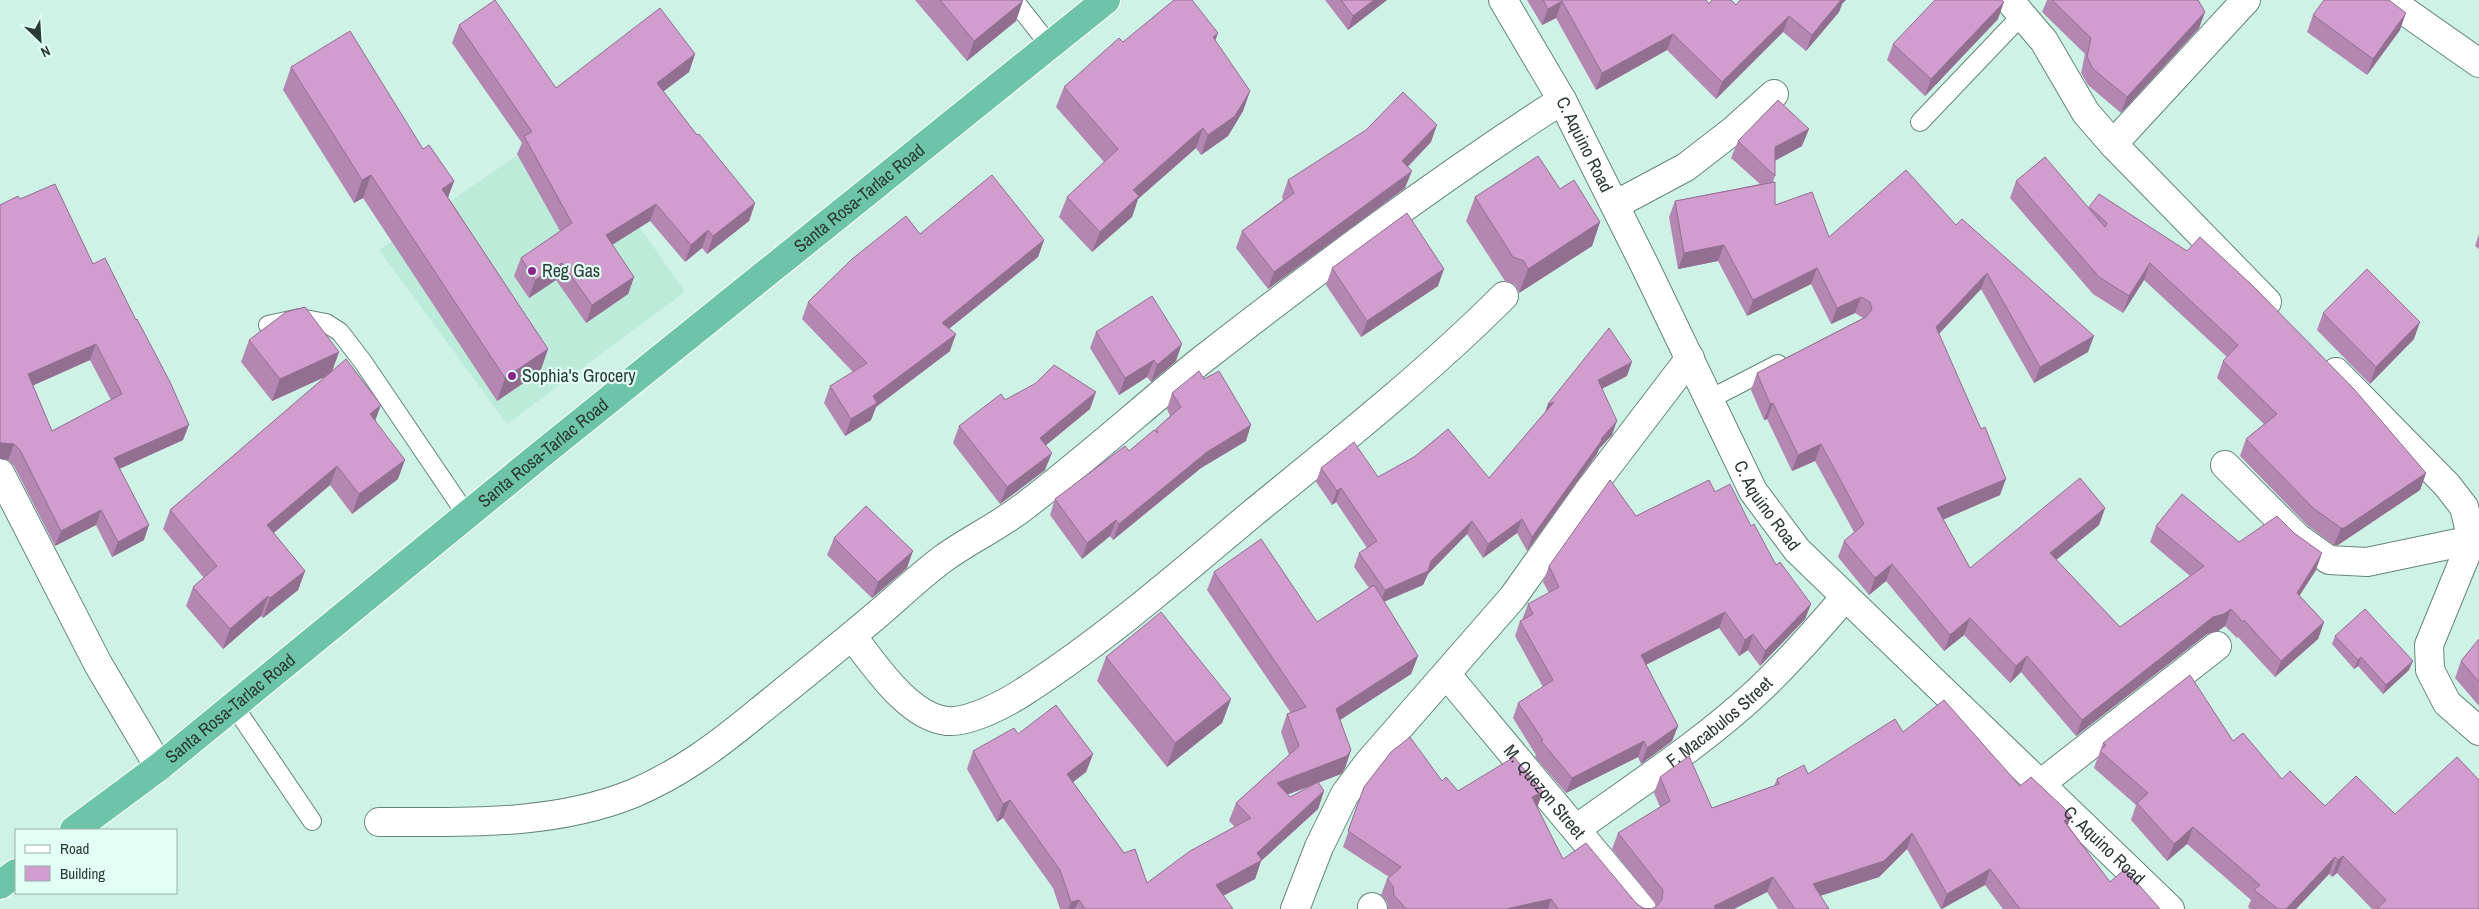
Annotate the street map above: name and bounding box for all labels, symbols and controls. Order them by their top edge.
north arrow [15,15,65,65]
text: N [38,42,53,62]
street label: C. Aquino Road [1550,92,1619,197]
street label: Santa Rosa-Tarlac Road [788,138,930,258]
place label: Reg Gas [542,258,600,283]
marker: Reg Gas [526,265,538,277]
place label: Sophia's Grocery [522,363,636,388]
marker: Sophia's Grocery [506,370,518,382]
street label: Santa Rosa-Tarlac Road [472,392,613,513]
street label: C. Aquino Road [1728,456,1806,556]
street label: Santa Rosa-Tarlac Road [160,647,300,769]
street label: F. Macabulos Street [1661,671,1778,773]
street label: M. Quezon Street [1498,739,1591,844]
street label: C. Aquino Road [2058,800,2151,890]
legend [15,829,178,894]
text: Road [60,838,89,859]
text: Building [60,863,105,884]

